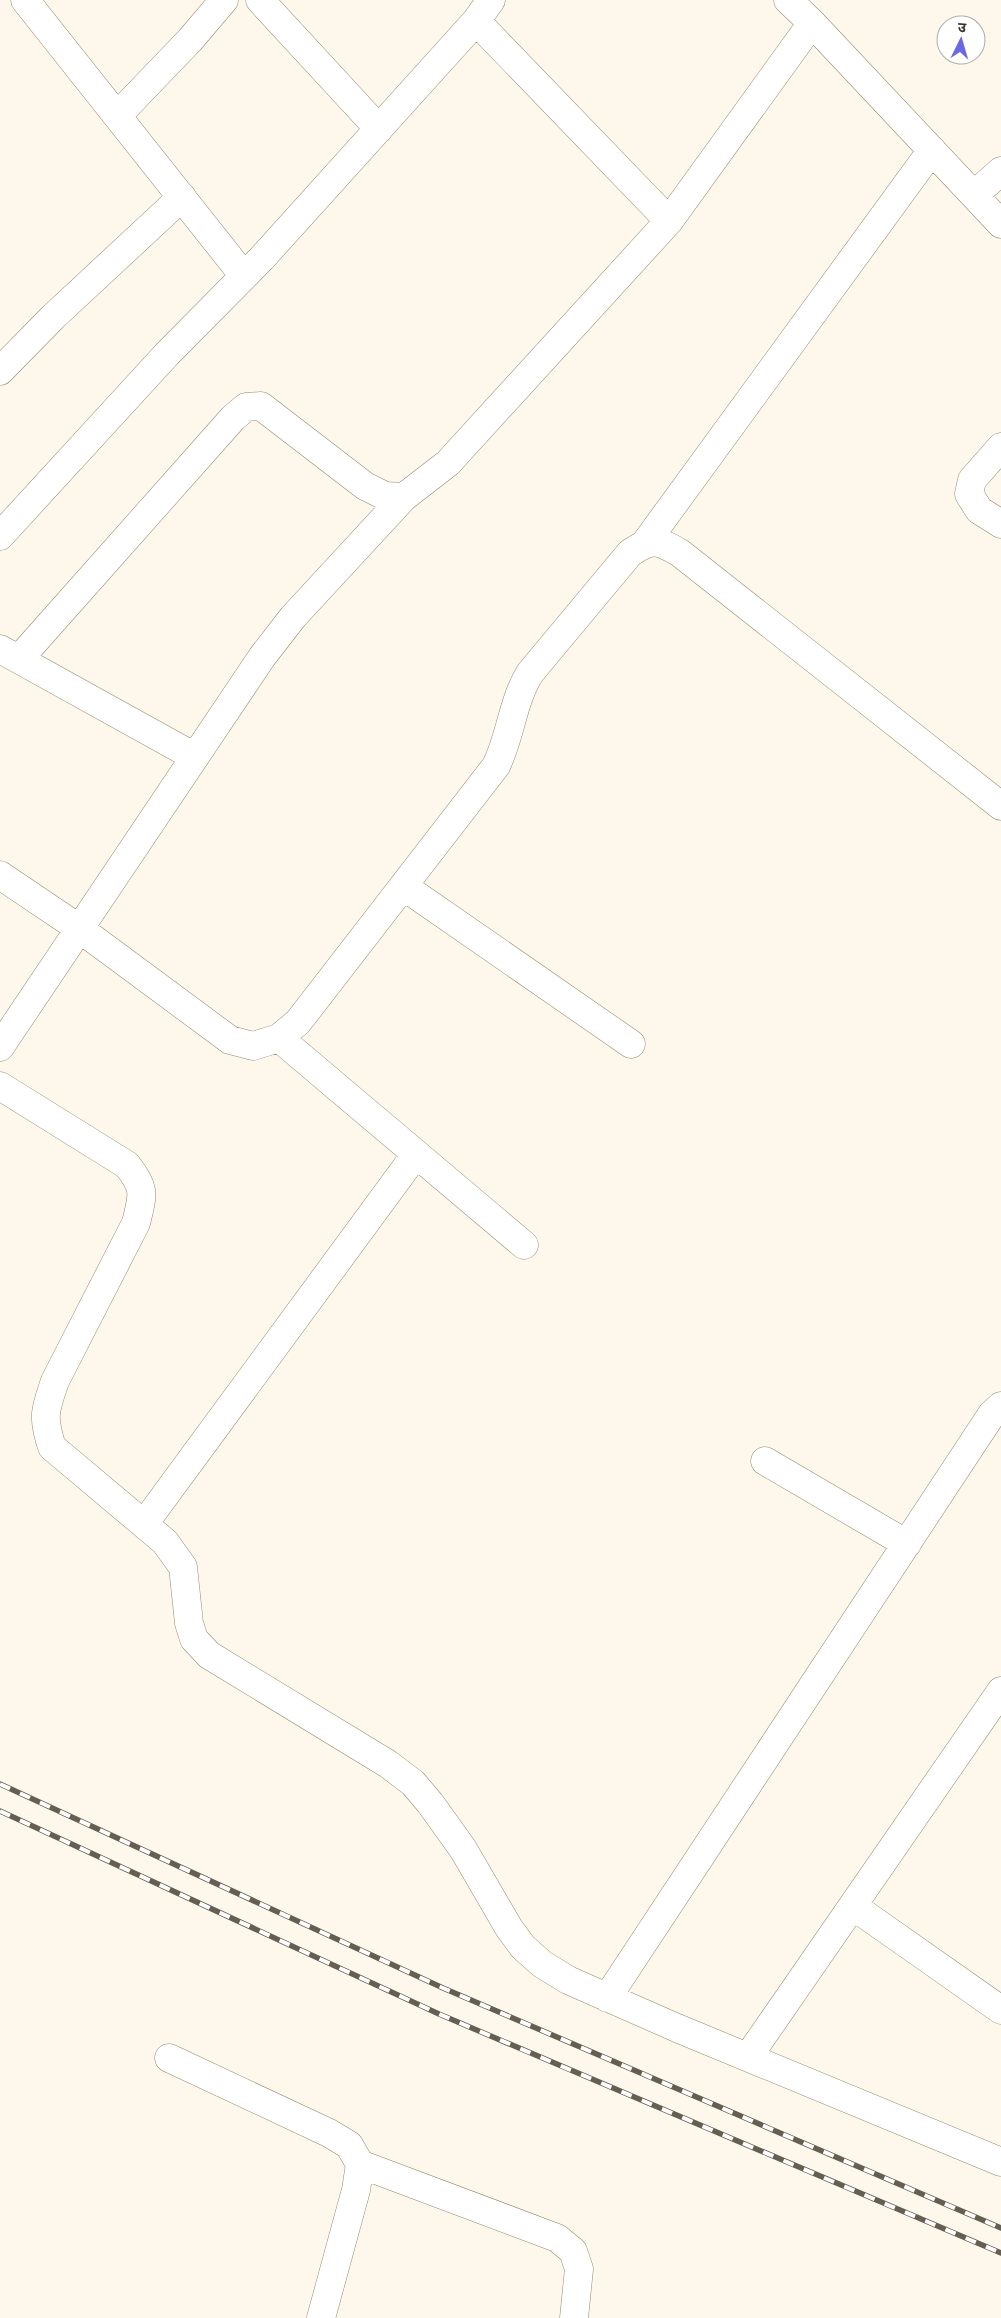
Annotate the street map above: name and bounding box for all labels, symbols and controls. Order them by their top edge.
north arrow [936,15,986,65]
text: उ [957,18,968,38]

